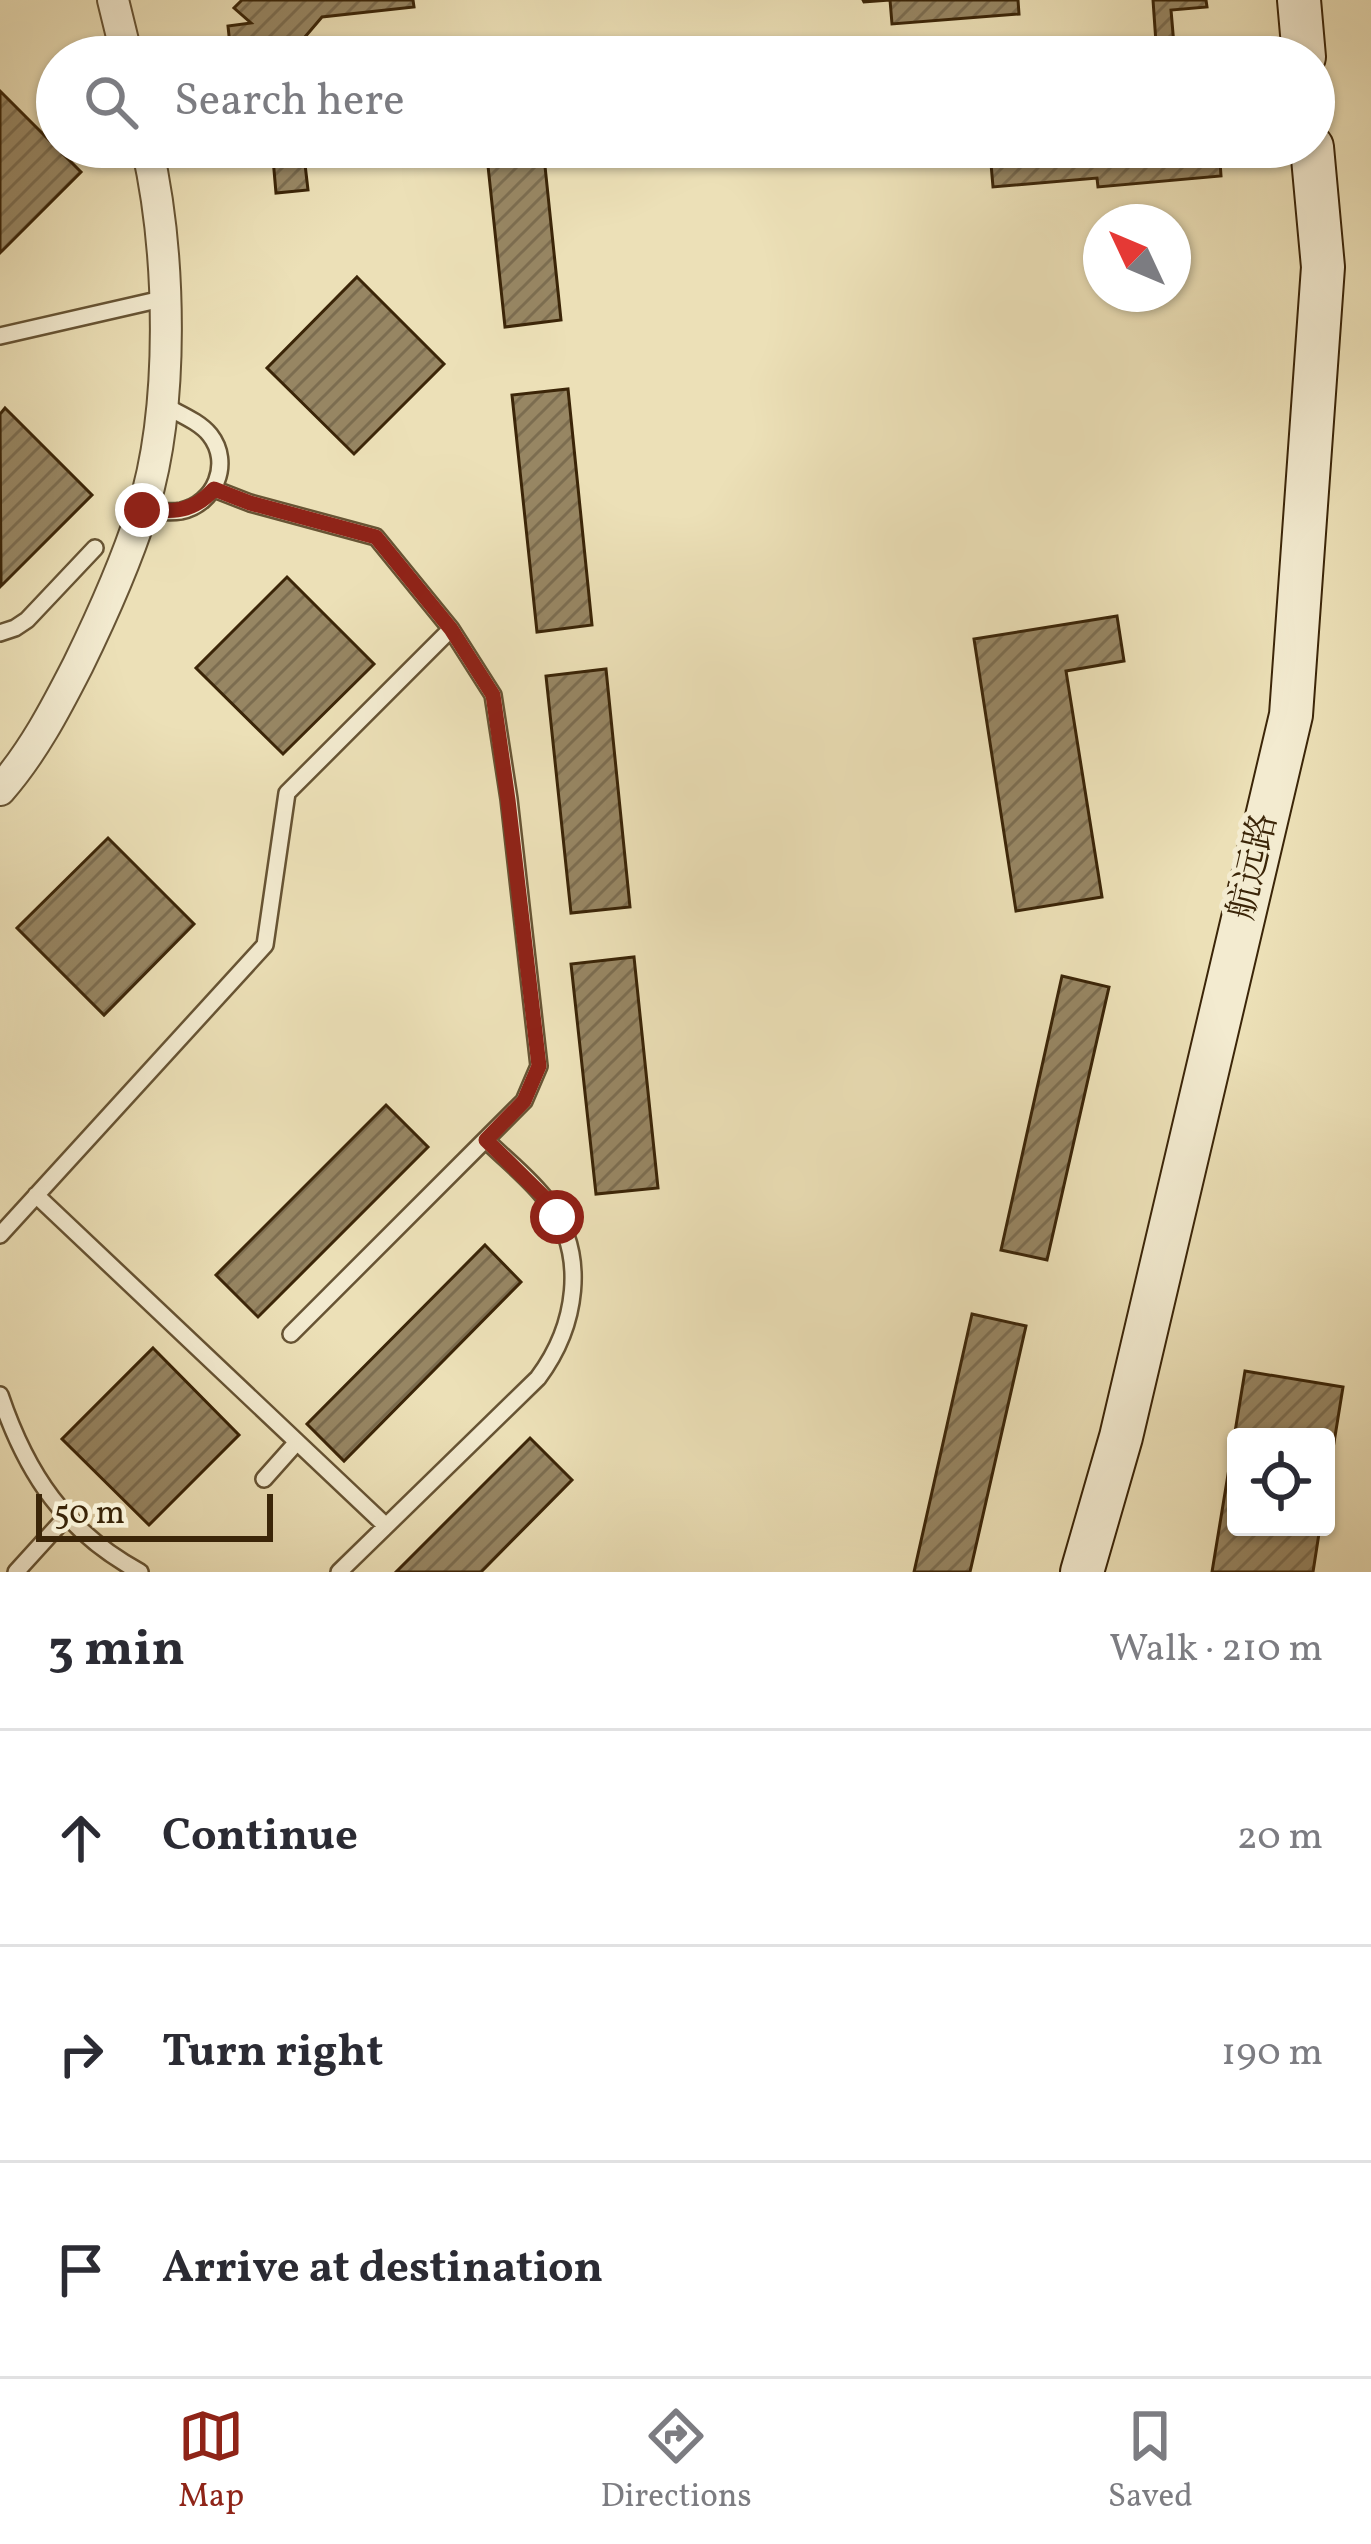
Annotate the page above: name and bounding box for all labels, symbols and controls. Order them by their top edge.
search box [36,36,1335,168]
icon: search [78,69,144,135]
text: Search here [174,71,405,134]
north arrow [1083,204,1191,312]
route end [115,483,169,537]
street label: 航远路 [1218,809,1292,925]
route start [530,1190,584,1244]
map controls [1227,1428,1335,1536]
button: locate [1227,1428,1335,1536]
scale bar [36,1488,273,1541]
text: 50 m [54,1492,125,1538]
text: 3 min [48,1615,185,1686]
text: Walk · 210 m [1109,1623,1323,1677]
icon: ahead [48,1805,114,1871]
text: Continue [162,1806,358,1869]
text: 20 m [1237,1811,1323,1865]
icon: right [48,2021,114,2087]
text: Turn right [162,2022,383,2085]
text: 190 m [1221,2027,1323,2081]
icon: arrive [48,2237,114,2303]
text: Arrive at destination [162,2238,603,2301]
tab: Map [178,2403,244,2521]
tab: Directions [600,2403,752,2521]
tab: Saved [1108,2403,1193,2521]

